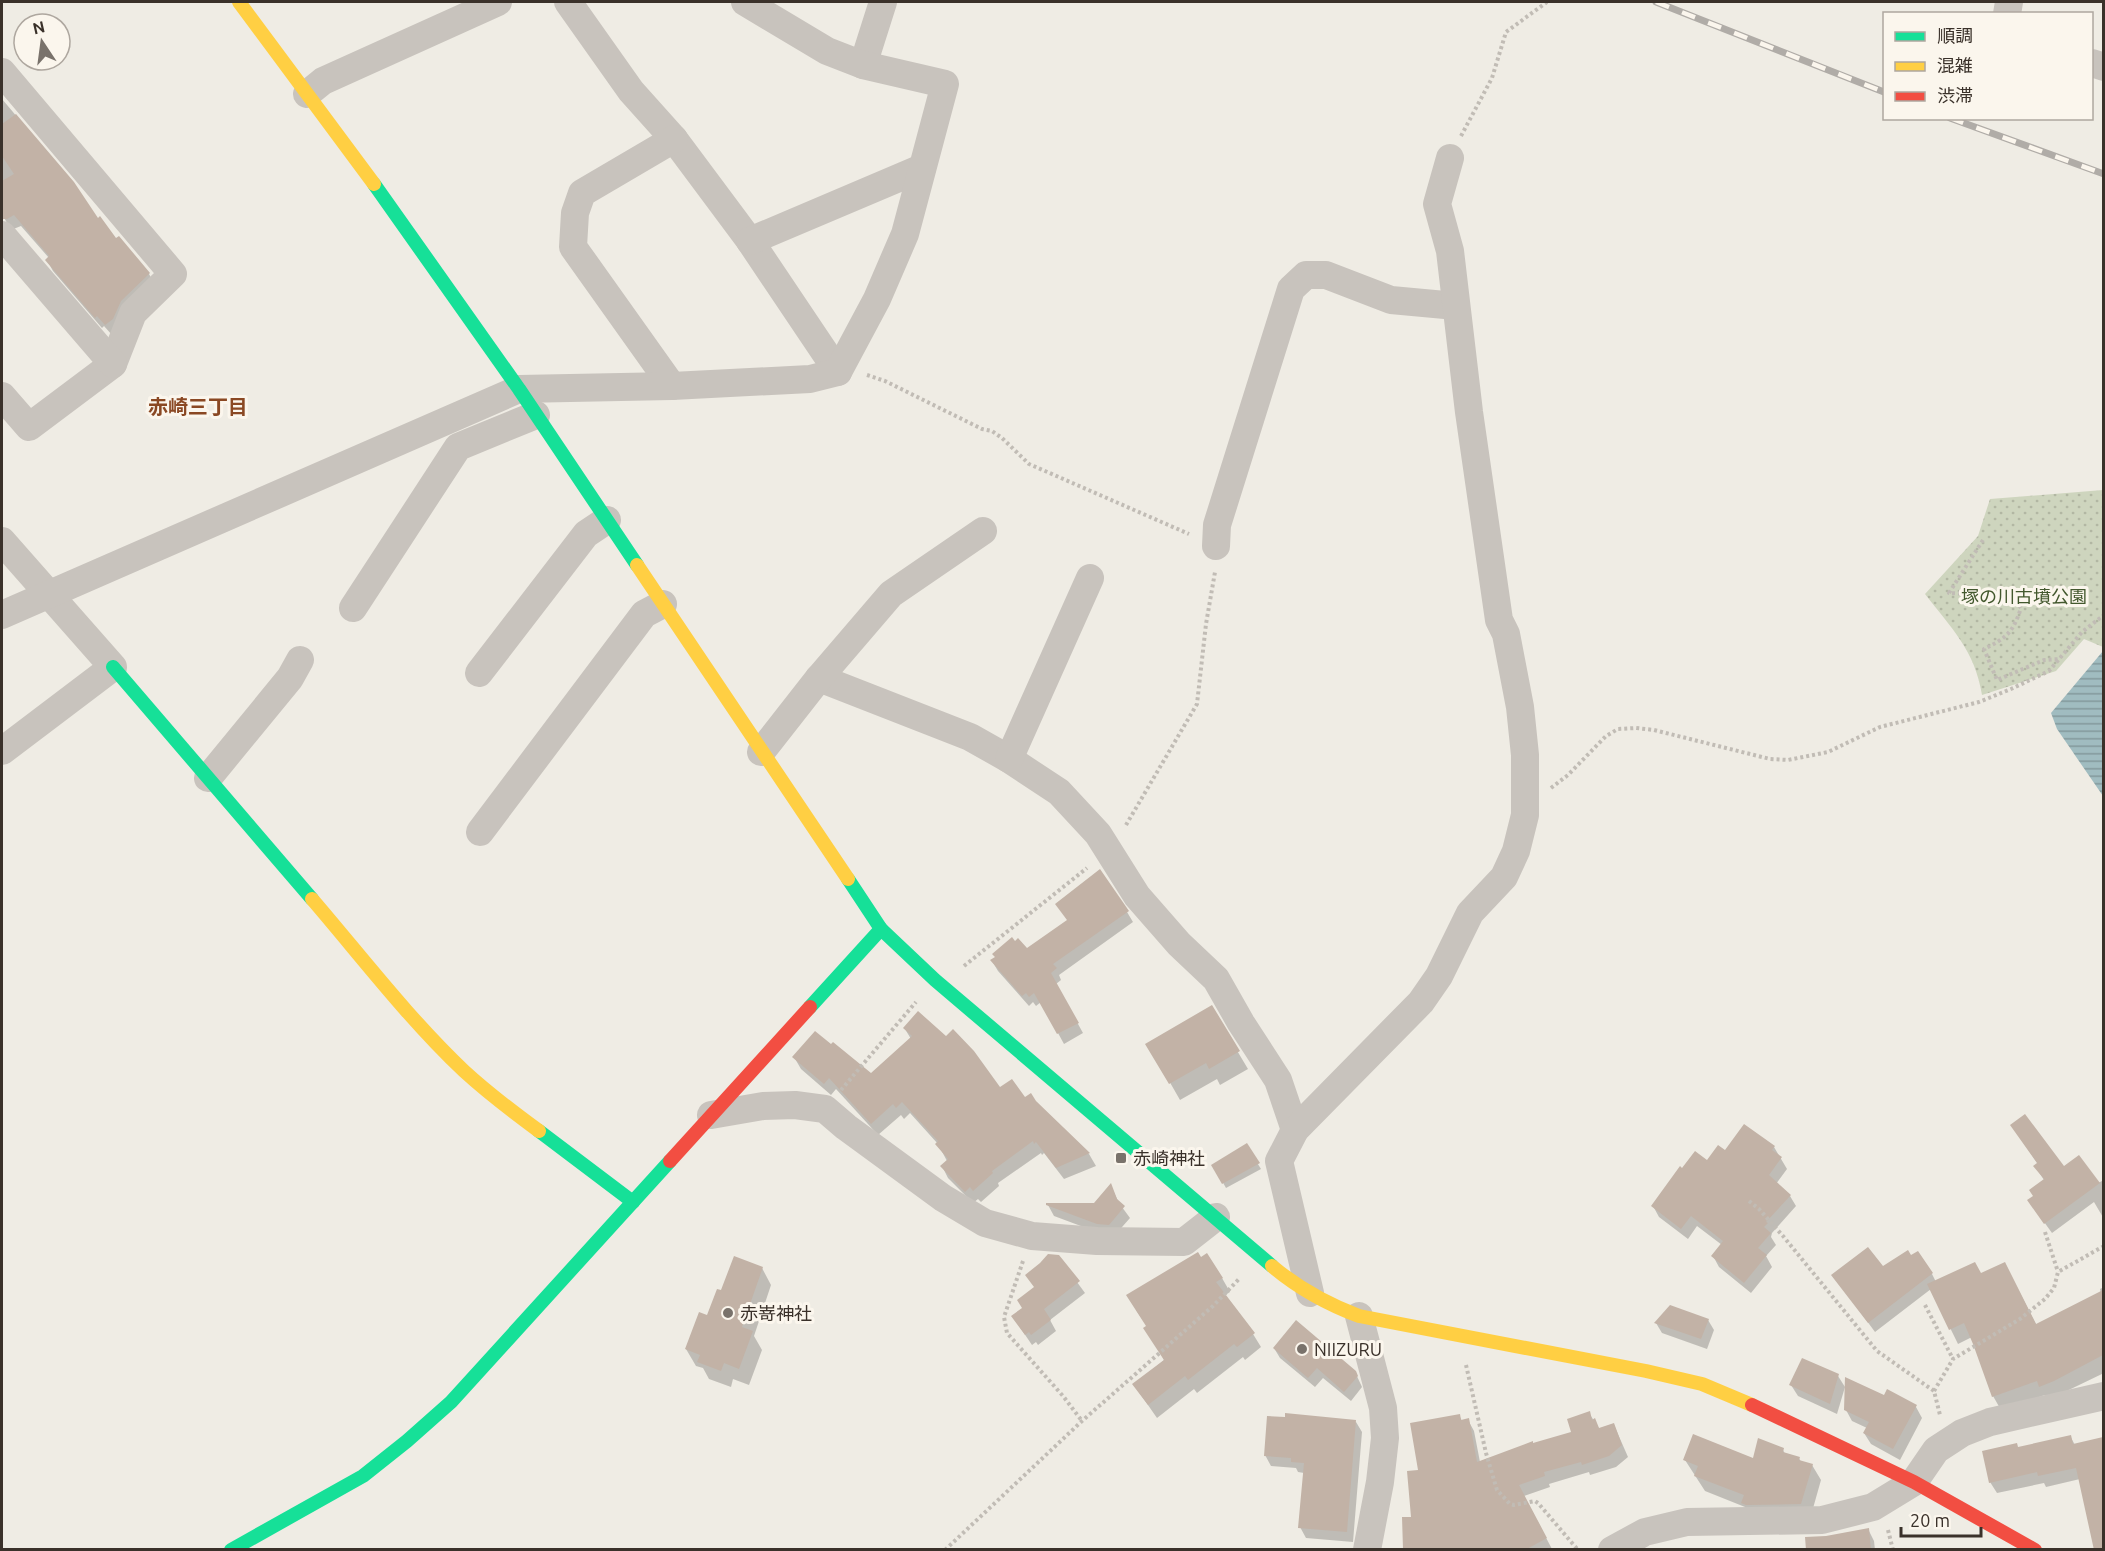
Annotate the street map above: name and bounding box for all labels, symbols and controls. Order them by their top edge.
north arrow [12,12,72,72]
legend [1883,12,2093,120]
text: N [31,17,46,37]
text: 順調 [1937,25,1973,45]
text: 混雑 [1937,55,1973,75]
text: 渋滞 [1937,85,1973,105]
district label: 赤崎三丁目 [148,395,248,418]
park label: 塚の川古墳公園 [1961,586,2087,606]
place label: 赤崎神社 [1133,1148,1205,1168]
marker: 赤崎神社 [1114,1151,1128,1165]
place label: 赤嵜神社 [740,1303,812,1323]
marker: 赤嵜神社 [721,1306,735,1320]
place label: NIIZURU [1314,1339,1382,1359]
marker: NIIZURU [1295,1342,1309,1356]
scale bar [1901,1500,1980,1538]
text: 20 m [1910,1510,1950,1530]

